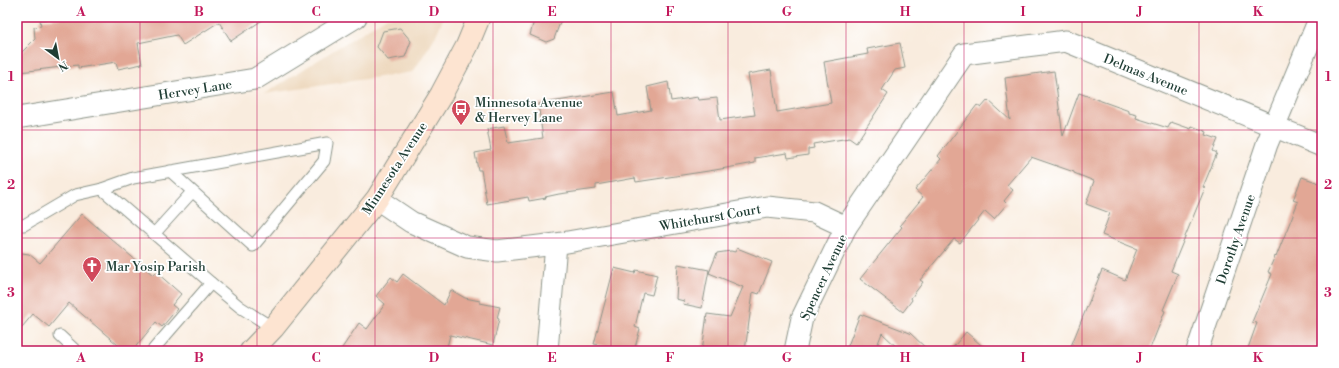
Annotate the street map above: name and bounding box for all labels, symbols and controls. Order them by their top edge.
text: A [75,4,86,20]
text: B [194,4,204,20]
text: C [311,4,321,20]
text: D [429,4,439,20]
text: E [547,4,557,20]
text: F [665,4,675,20]
text: G [782,4,793,20]
text: H [900,4,911,20]
text: I [1020,4,1026,20]
text: J [1135,4,1143,20]
text: K [1253,4,1264,20]
north arrow [38,38,78,78]
street label: Delmas Avenue [1101,51,1191,99]
text: N [55,57,70,74]
text: 1 [8,69,15,85]
text: 1 [1325,69,1332,85]
street label: Hervey Lane [157,76,234,104]
place label: Minnesota Avenue & Hervey Lane [475,95,583,126]
bus stop icon: Minnesota Avenue & Hervey Lane [450,98,472,126]
street label: Minnesota Avenue [359,119,431,218]
text: 2 [7,177,15,193]
text: 2 [1324,177,1332,193]
street label: Dorothy Avenue [1213,192,1259,287]
street label: Whitehurst Court [657,201,763,235]
street label: Spencer Avenue [797,231,851,323]
church icon: Mar Yosip Parish [81,255,103,283]
place label: Mar Yosip Parish [106,259,206,275]
text: 3 [7,285,15,301]
text: 3 [1324,285,1332,301]
text: A [75,350,86,366]
text: B [194,350,204,366]
text: C [311,350,321,366]
text: D [429,350,439,366]
text: E [547,350,557,366]
text: F [665,350,675,366]
text: G [782,350,793,366]
text: H [900,350,911,366]
text: I [1020,350,1026,366]
text: J [1135,350,1143,366]
text: K [1253,350,1264,366]

